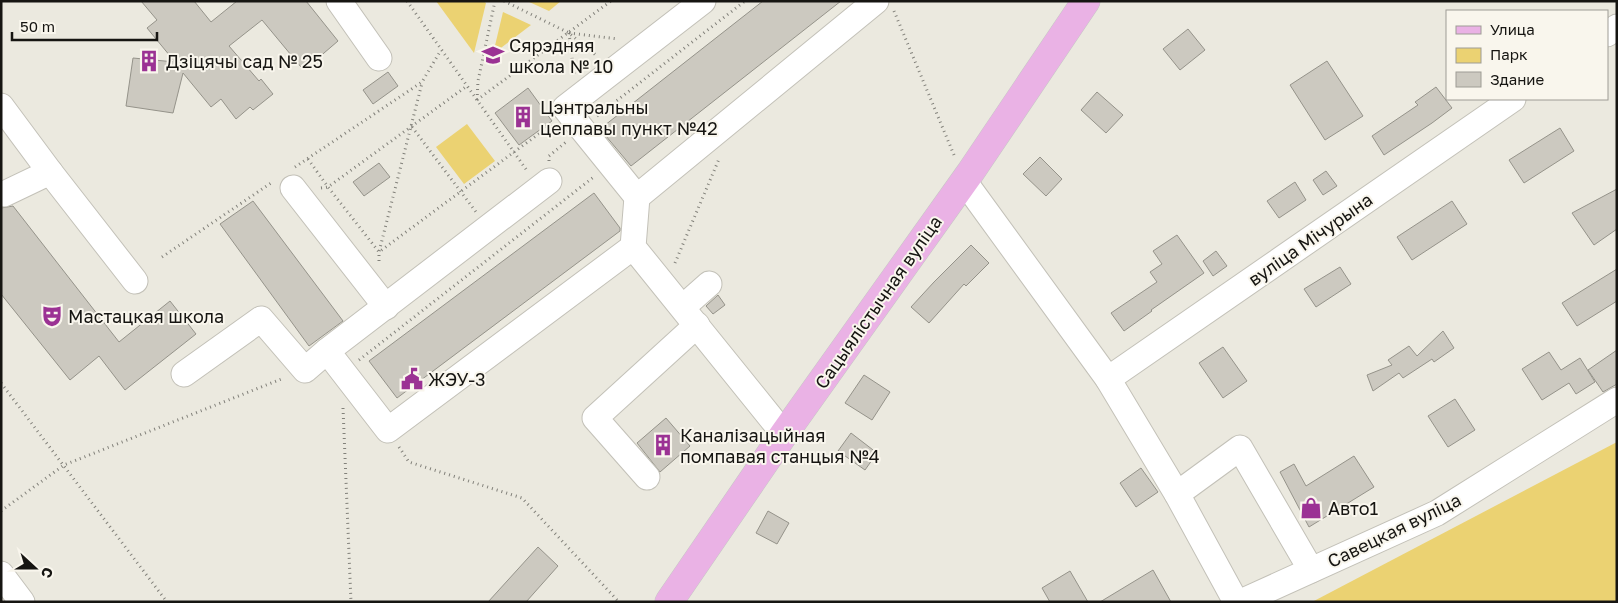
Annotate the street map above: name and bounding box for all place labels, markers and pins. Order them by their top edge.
place label: Сярэдняя школа № 10 [509,34,614,77]
school or university icon: Сярэдняя школа № 10 [480,42,506,68]
building icon: Дзіцячы сад № 25 [136,48,162,74]
place label: Дзіцячы сад № 25 [166,50,323,72]
place label: Цэнтральны цеплавы пункт №42 [540,96,718,139]
building icon: Цэнтральны цеплавы пункт №42 [510,104,536,130]
theatre icon: Мастацкая школа [39,303,65,329]
place label: Мастацкая школа [68,305,224,327]
public building icon: ЖЭУ-3 [399,366,425,392]
place label: ЖЭУ-3 [428,368,486,390]
place label: Каналізацыйная помпавая станцыя №4 [680,424,880,467]
building icon: Каналізацыйная помпавая станцыя №4 [650,432,676,458]
shop icon: Авто1 [1298,495,1324,521]
place label: Авто1 [1328,497,1378,519]

